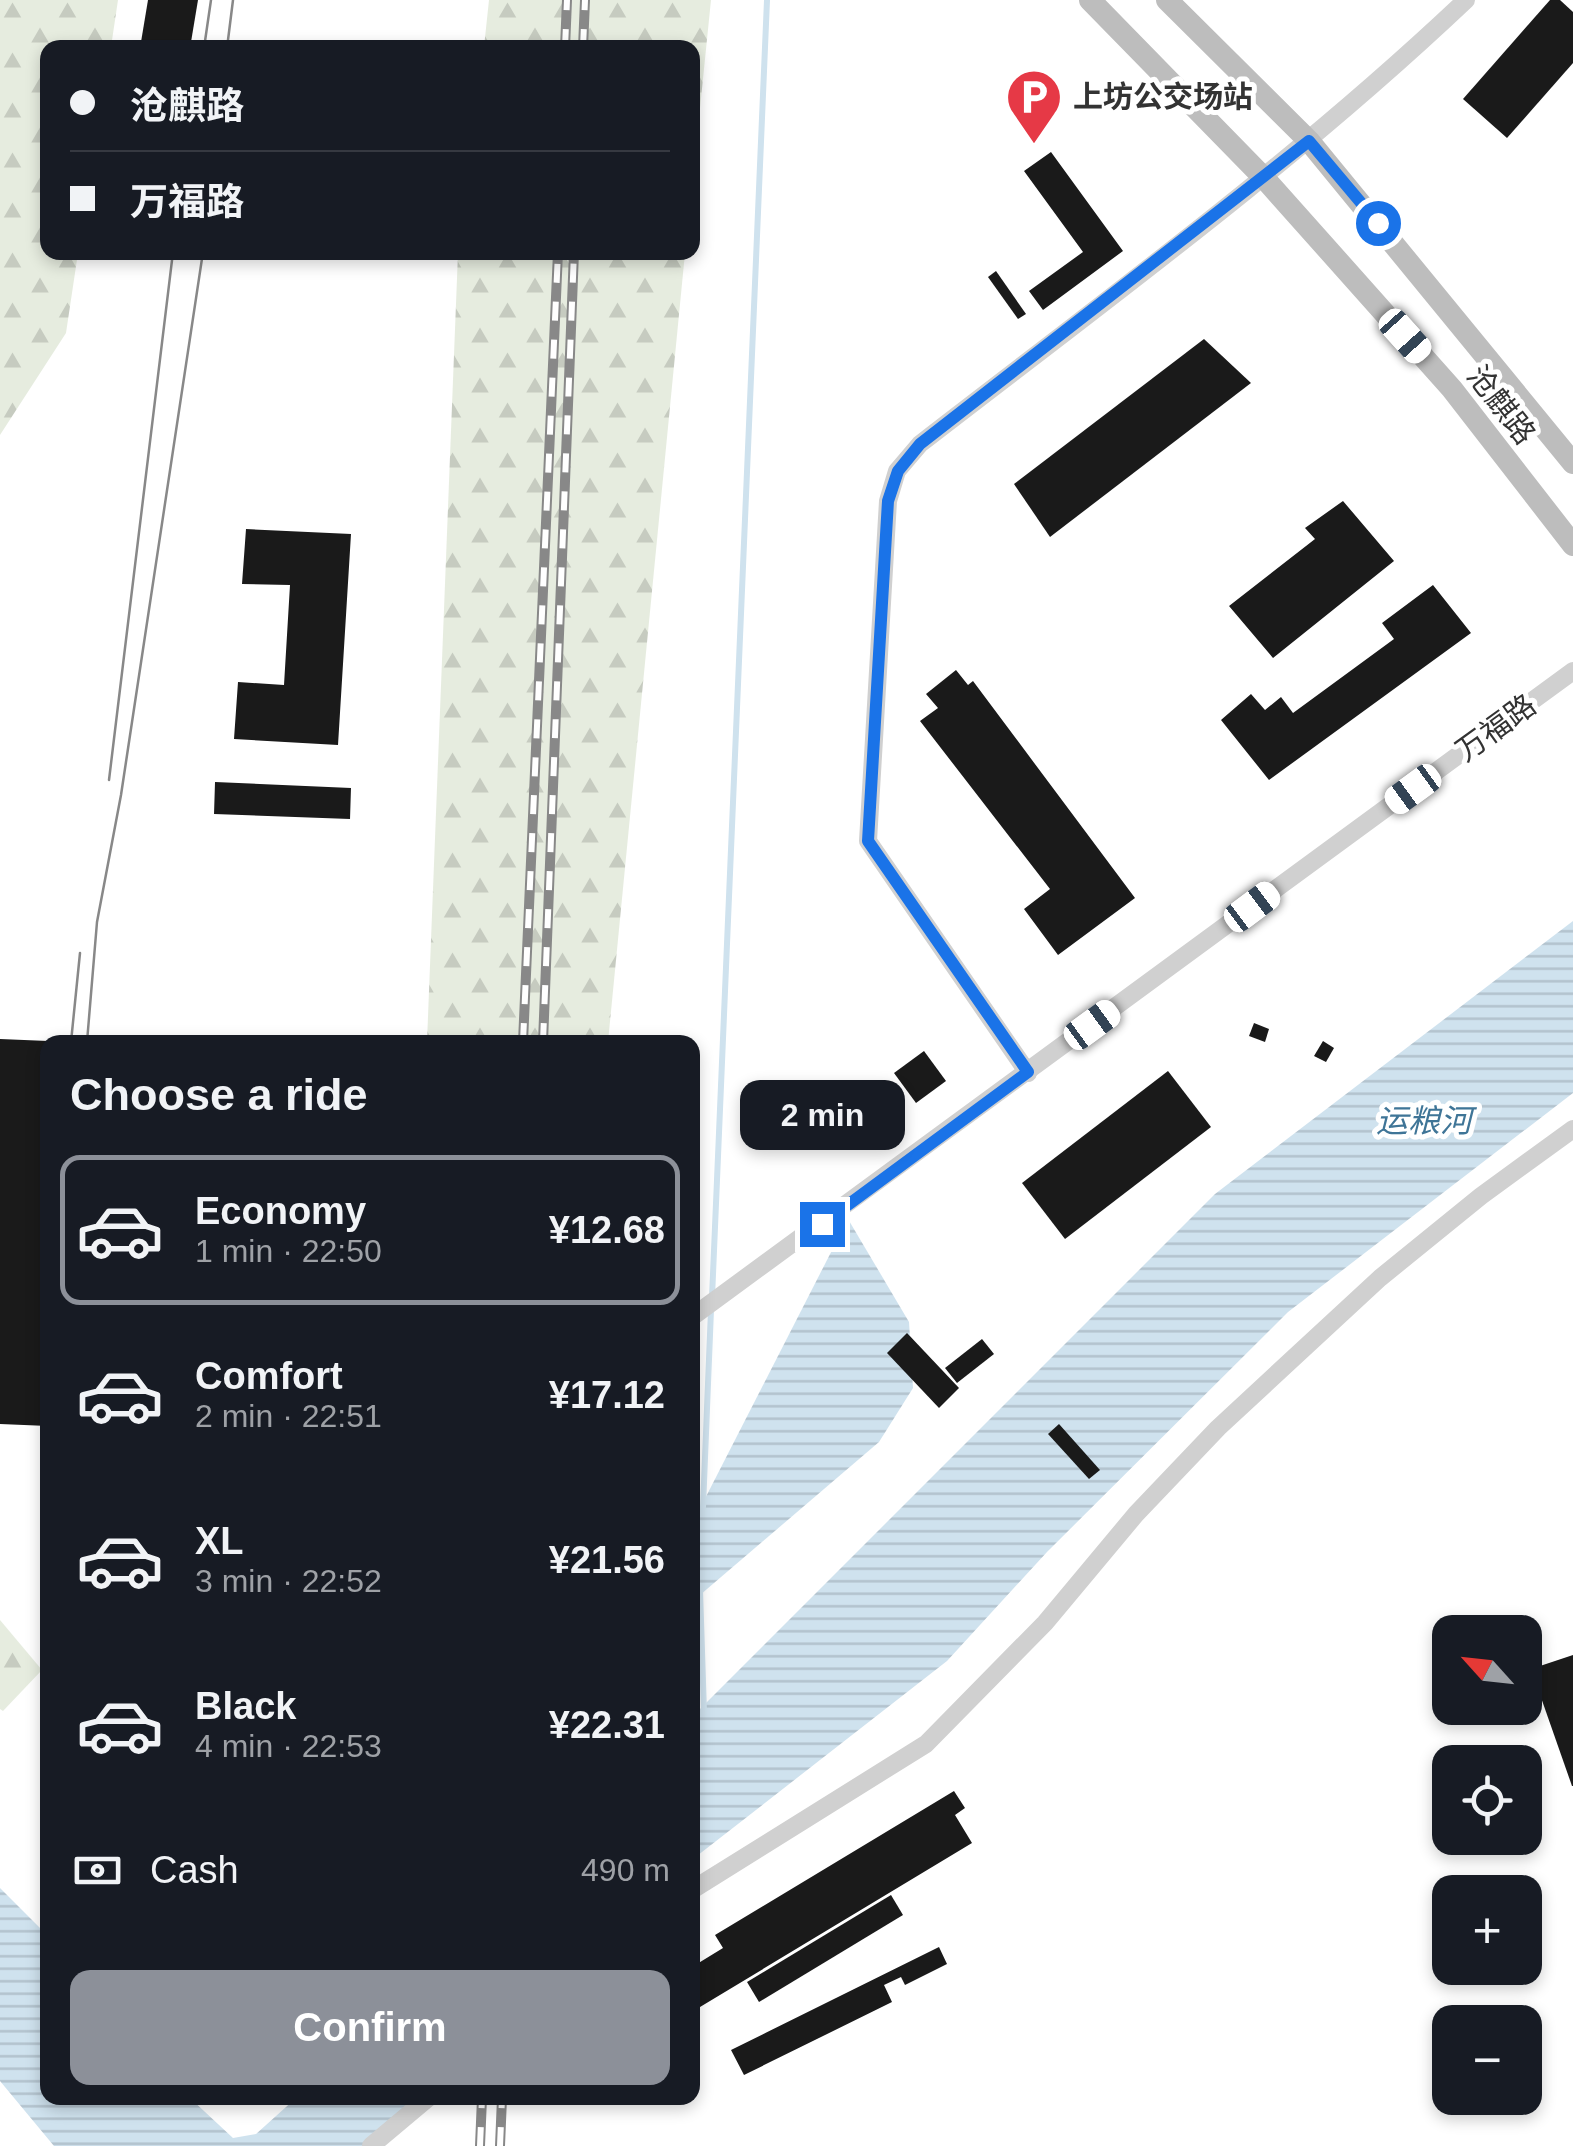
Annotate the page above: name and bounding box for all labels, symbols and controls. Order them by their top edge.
parking icon: 上坊公交场站 [1004,67,1064,146]
place label: 上坊公交场站 [1073,80,1253,113]
text: 沧麒路 [130,85,244,127]
text: 万福路 [130,181,244,223]
route start [1356,201,1401,246]
car [1374,304,1436,368]
street label: 沧麒路 [1461,359,1542,450]
street label: 万福路 [1450,688,1542,767]
car [1380,759,1446,819]
car [1219,877,1285,937]
car [1059,995,1125,1055]
text: Choose a ride [70,1069,368,1120]
callout: 2 min [740,1079,904,1149]
text: 2 min [781,1097,864,1133]
water label: 运粮河 [1376,1103,1478,1139]
icon: car [75,1185,165,1275]
text: Economy [195,1190,366,1232]
route end [800,1202,845,1247]
text: ¥12.68 [549,1209,665,1251]
text: 1 min · 22:50 [195,1233,382,1269]
icon: car [75,1350,165,1440]
text: Comfort [195,1355,343,1397]
text: ¥17.12 [549,1374,665,1416]
text: 2 min · 22:51 [195,1398,382,1434]
icon: car [75,1515,165,1605]
text: XL [195,1520,244,1562]
text: ¥21.56 [549,1539,665,1581]
text: 3 min · 22:52 [195,1563,382,1599]
north arrow [1432,1615,1542,1725]
map controls [1432,1615,1542,2115]
icon: car [75,1680,165,1770]
text: Black [195,1685,296,1727]
text: ¥22.31 [549,1704,665,1746]
text: 4 min · 22:53 [195,1728,382,1764]
button: locate [1432,1745,1542,1855]
icon: cash [70,1843,125,1898]
text: Cash [150,1849,239,1891]
text: 490 m [581,1852,670,1888]
button: + [1432,1875,1542,1985]
button: Confirm [70,1970,670,2085]
button: − [1432,2005,1542,2115]

